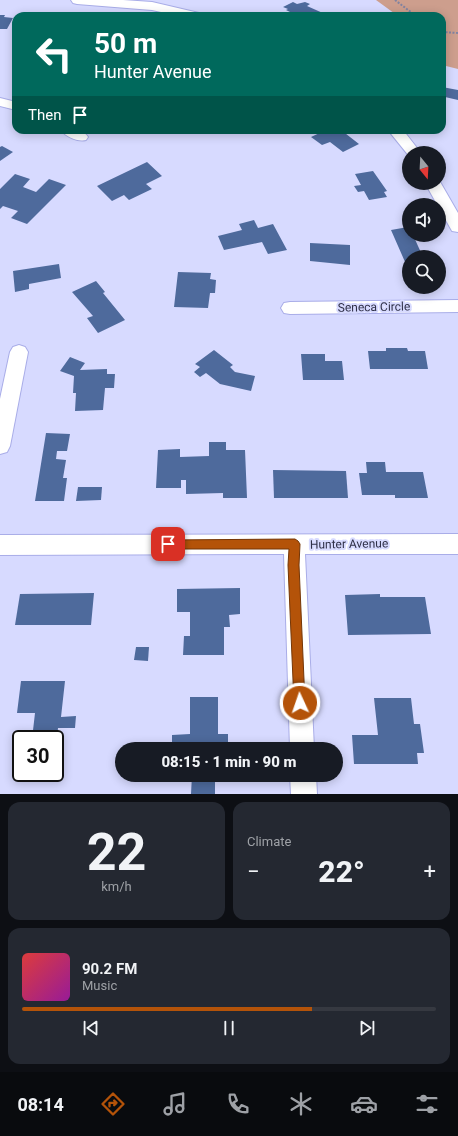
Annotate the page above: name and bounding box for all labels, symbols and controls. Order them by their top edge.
text: 50 m [94,27,157,60]
icon: left [28,28,80,80]
text: Hunter Avenue [94,61,212,82]
icon: arrive [69,104,91,126]
text: Then [28,106,61,124]
north arrow [402,146,446,190]
map controls [402,146,446,294]
button: sound [402,198,446,242]
button: search [402,250,446,294]
street label: Seneca Circle [338,299,410,315]
pin [151,527,185,561]
icon: arrive [157,533,179,555]
street label: Hunter Avenue [310,536,388,552]
position arrow [279,682,321,724]
speed limit sign: 30 [12,730,64,782]
text: 08:15 · 1 min · 90 m [161,753,297,771]
text: 22 [87,822,146,883]
text: Climate [247,834,291,849]
text: 22° [318,854,365,889]
text: − [247,859,260,884]
text: + [424,859,436,884]
text: km/h [101,879,132,894]
text: 90.2 FM [82,960,137,978]
text: Music [82,978,117,993]
icon: previous [80,1017,102,1039]
icon: pause [218,1017,240,1039]
icon: next [356,1017,378,1039]
icon: directions [99,1090,127,1118]
icon: music [161,1090,189,1118]
icon: phone [224,1090,252,1118]
icon: climate [287,1090,315,1118]
icon: car [350,1090,378,1118]
icon: filters [413,1090,441,1118]
text: 08:14 [17,1094,64,1115]

